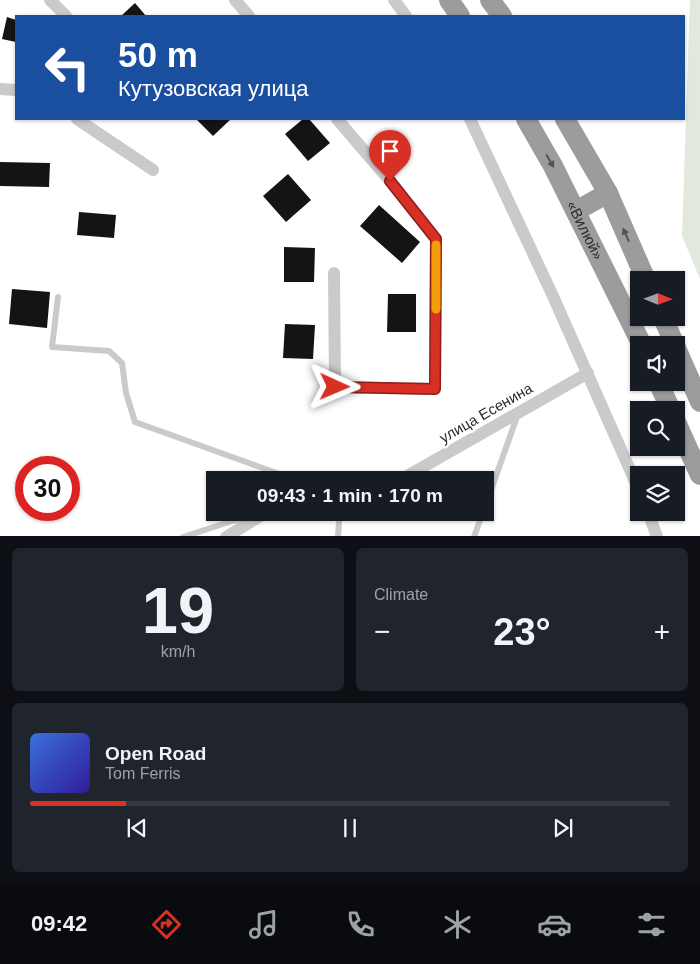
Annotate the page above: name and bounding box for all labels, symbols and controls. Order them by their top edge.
icon: left [35,35,100,100]
text: 50 m [118,35,198,74]
text: Кутузовская улица [118,76,309,101]
pin [369,130,411,181]
icon: arrive [376,137,404,165]
one-way arrow [546,154,555,168]
street label: «Вилюй» [564,198,607,262]
one-way arrow [622,228,630,242]
north arrow [630,271,685,326]
map controls [630,271,685,521]
button: sound [630,336,685,391]
position arrow [308,360,360,412]
street label: улица Есенина [436,379,536,446]
button: search [630,401,685,456]
speed limit sign: 30 [15,456,80,521]
button: layers [630,466,685,521]
text: 09:43 · 1 min · 170 m [257,485,443,506]
text: 19 [142,574,214,647]
text: Climate [374,586,428,603]
text: 23° [493,611,551,653]
text: − [374,616,390,647]
text: + [654,616,670,647]
text: km/h [161,643,195,660]
text: Open Road [105,743,206,764]
text: Tom Ferris [105,765,181,782]
icon: previous [123,814,151,842]
icon: pause [336,814,364,842]
icon: next [549,814,577,842]
icon: directions [149,907,184,942]
icon: music [246,907,281,942]
icon: phone [343,907,378,942]
icon: climate [440,907,475,942]
icon: car [537,907,572,942]
icon: filters [634,907,669,942]
text: 09:42 [31,911,87,936]

